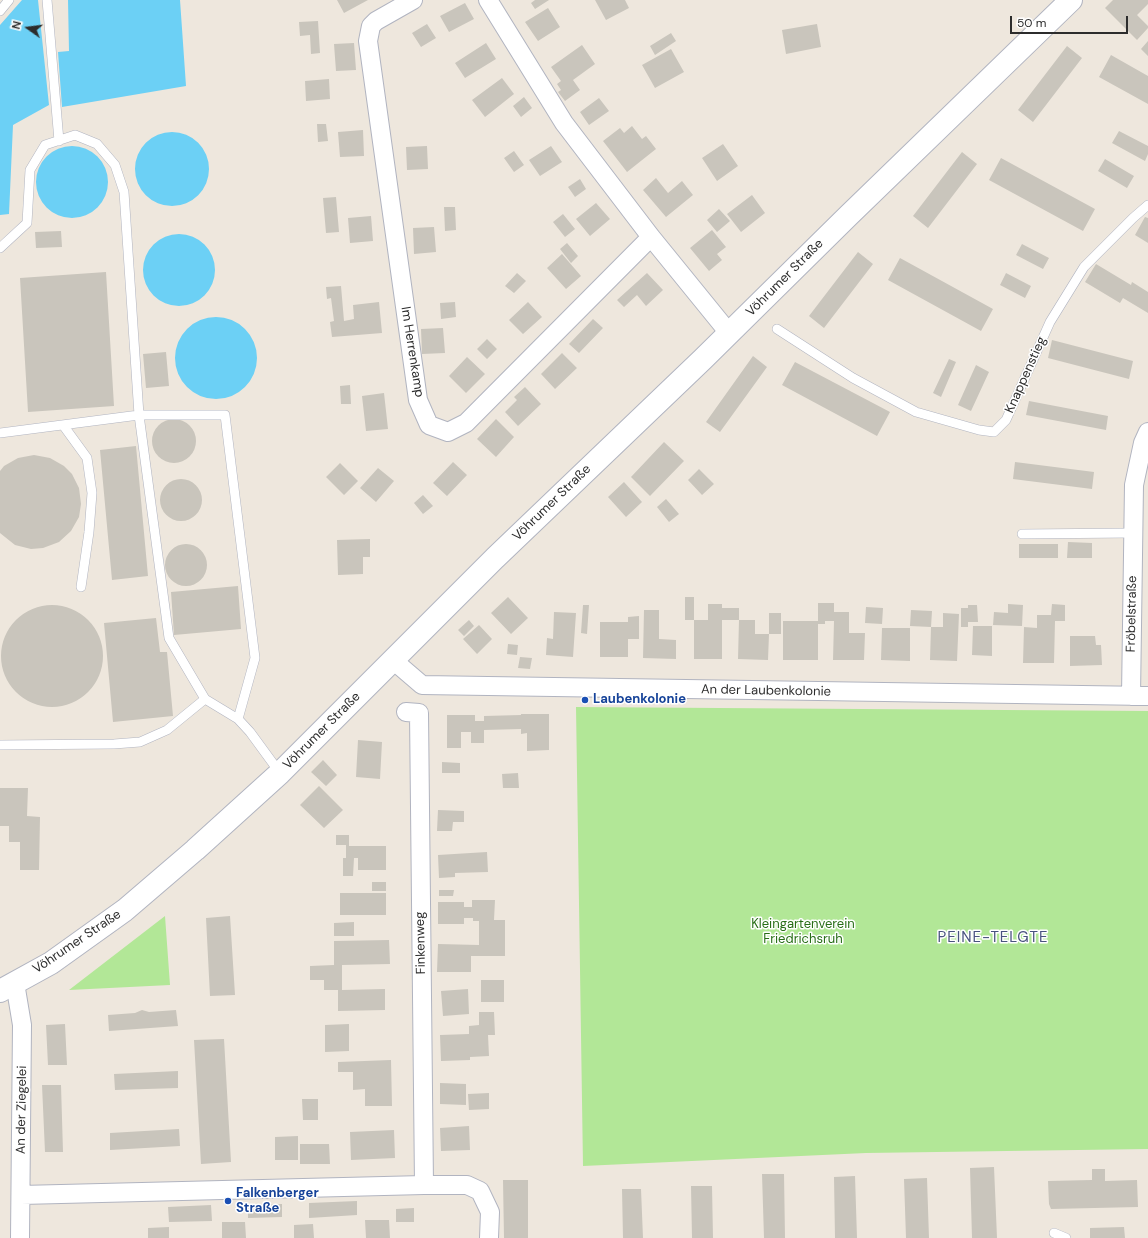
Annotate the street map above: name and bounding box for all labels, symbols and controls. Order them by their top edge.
north arrow [8,8,48,48]
scale bar [1012,8,1130,34]
text: 50 m [1017,15,1046,31]
text: N [9,20,24,31]
street label: Vöhrumer Straße [743,236,827,320]
street label: Im Herrenkamp [397,305,427,399]
street label: Knappenstieg [1002,334,1050,416]
street label: Vöhrumer Straße [510,462,594,544]
street label: Fröbelstraße [1124,576,1140,652]
street label: An der Laubenkolonie [701,682,831,700]
street label: Vöhrumer Straße [280,689,364,773]
place label: Laubenkolonie [593,692,686,708]
marker: Laubenkolonie [580,695,590,705]
street label: Vöhrumer Straße [30,907,124,977]
street label: Finkenweg [413,911,429,975]
park label: Kleingartenverein Friedrichsruh [751,917,855,948]
district label: PEINE-TELGTE [938,929,1048,947]
street label: An der Ziegelei [13,1066,31,1154]
place label: Falkenberger Straße [236,1186,319,1217]
marker: Falkenberger Straße [223,1196,233,1206]

